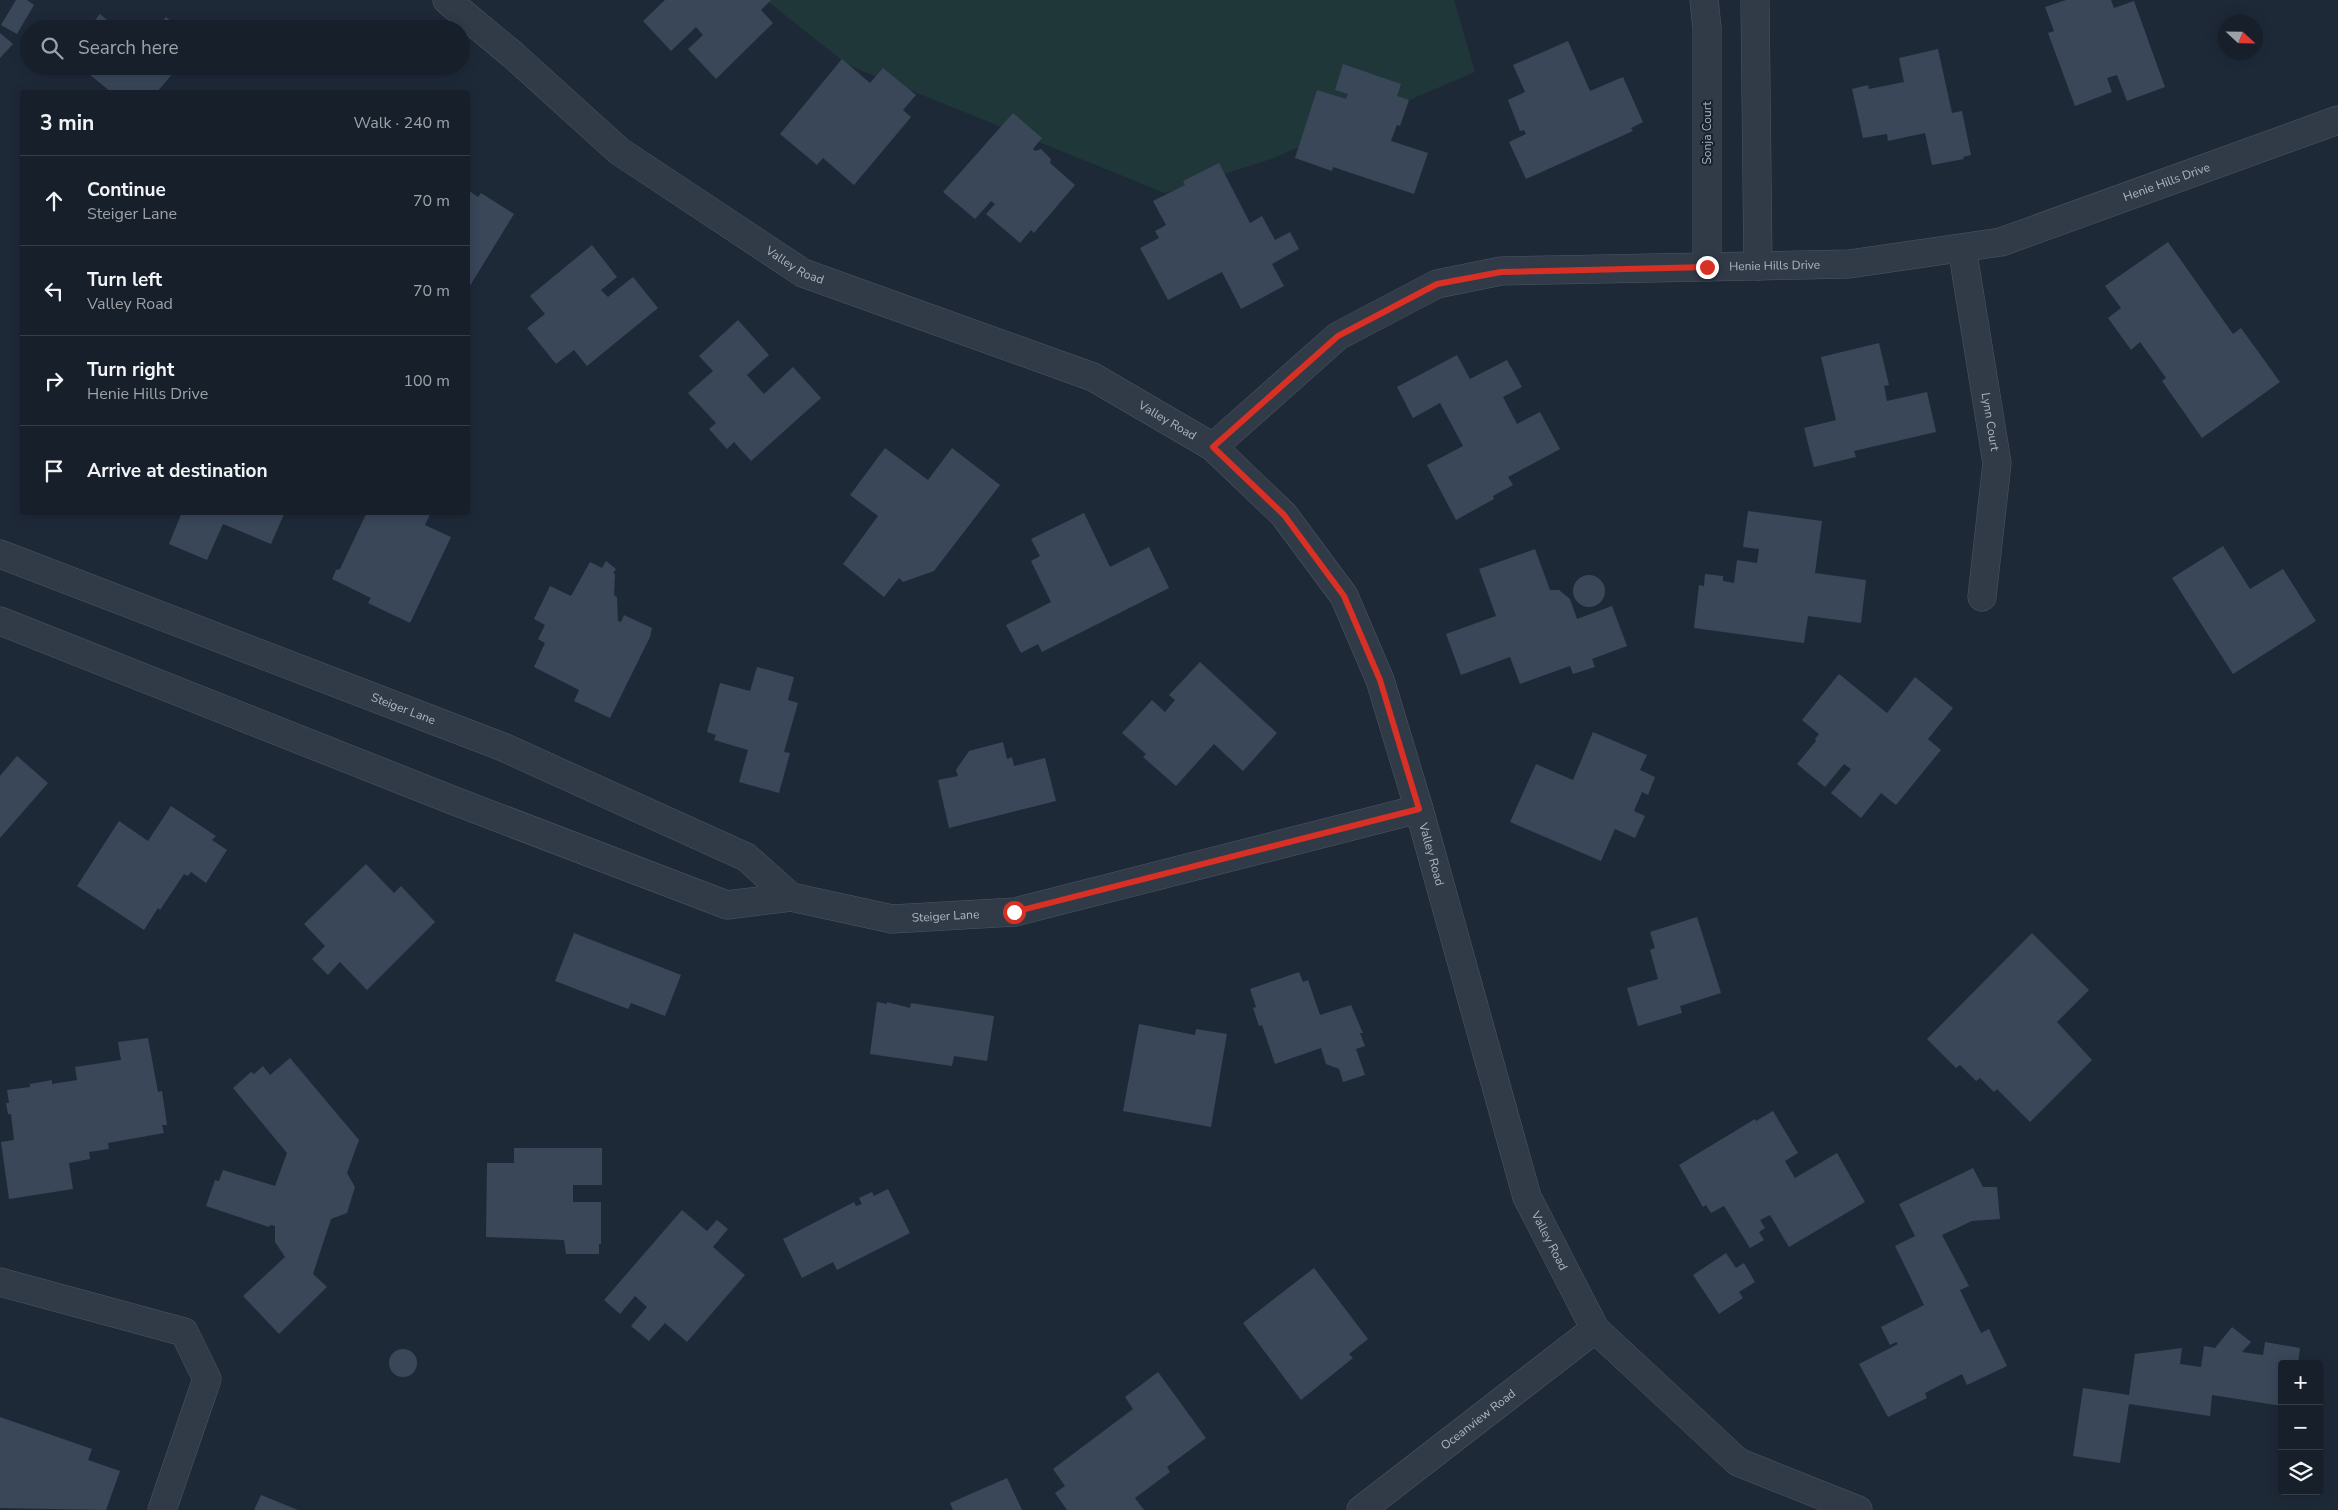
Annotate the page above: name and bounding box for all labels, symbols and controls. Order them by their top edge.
north arrow [2218,15,2263,60]
search box [20,20,470,75]
icon: search [38,34,66,62]
text: Search here [78,35,179,61]
street label: Sonja Court [1699,101,1715,165]
text: 3 min [40,109,94,137]
text: Walk · 240 m [354,112,450,134]
street label: Henie Hills Drive [2121,159,2212,205]
text: Continue [87,177,166,203]
icon: ahead [40,187,68,215]
text: 70 m [413,190,450,212]
text: Steiger Lane [87,203,177,225]
street label: Valley Road [762,242,826,288]
route end [1696,256,1719,279]
street label: Henie Hills Drive [1729,257,1820,274]
text: Turn left [87,267,162,293]
icon: left [40,277,68,305]
text: 70 m [413,280,450,302]
text: Valley Road [87,293,173,315]
text: Turn right [87,357,174,383]
icon: right [40,367,68,395]
text: 100 m [403,370,450,392]
text: Henie Hills Drive [87,383,208,405]
street label: Lynn Court [1978,391,2003,453]
street label: Valley Road [1135,397,1199,444]
icon: arrive [40,457,68,485]
text: Arrive at destination [87,458,268,484]
street label: Steiger Lane [369,689,438,728]
street label: Valley Road [1415,820,1448,888]
route start [1003,901,1026,924]
street label: Steiger Lane [911,906,980,926]
street label: Valley Road [1527,1208,1571,1273]
map controls [2278,1360,2323,1495]
button: + [2278,1360,2323,1405]
street label: Oceanview Road [1437,1385,1519,1454]
button: − [2278,1405,2323,1450]
button: layers [2278,1450,2323,1495]

